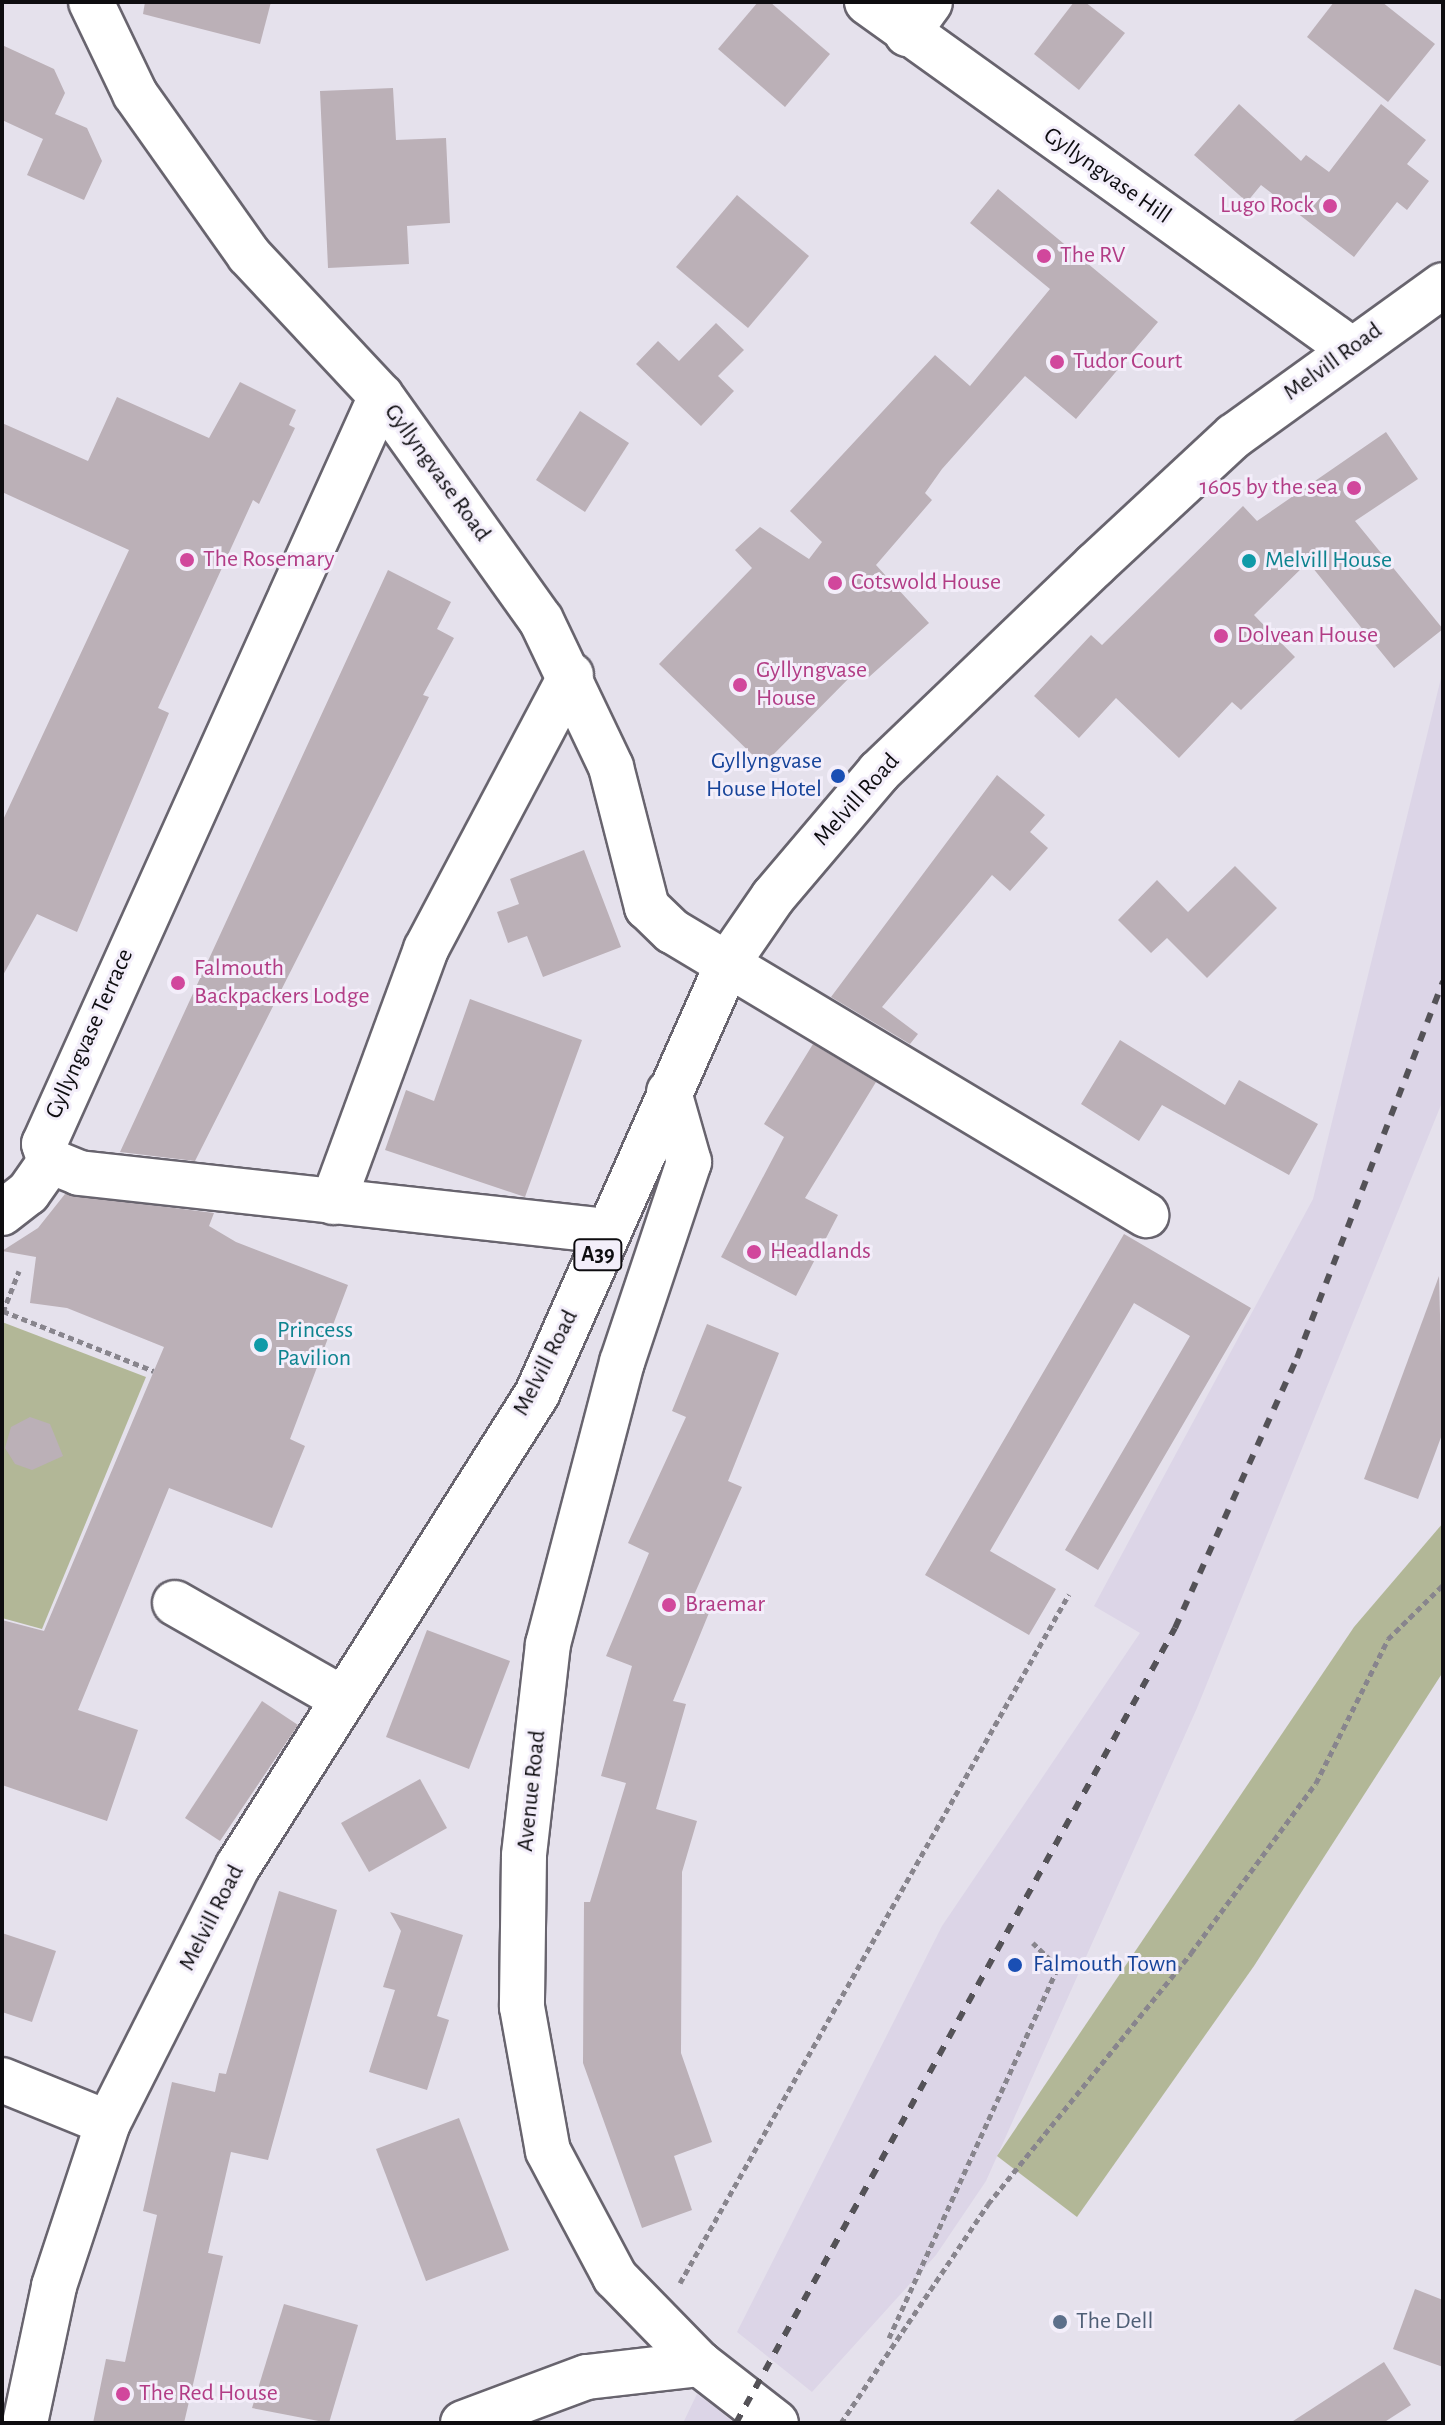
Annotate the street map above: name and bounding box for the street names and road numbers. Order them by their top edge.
street label: Gyllyngvase Hill [1038,121,1176,231]
street label: Melvill Road [1278,317,1388,407]
street label: Gyllyngvase Road [377,399,497,547]
street label: Melvill Road [808,748,906,852]
street label: Gyllyngvase Terrace [40,945,140,1123]
road number: A39 [572,1237,624,1273]
street label: Melvill Road [507,1305,585,1421]
street label: Avenue Road [511,1729,553,1853]
street label: Melvill Road [173,1860,251,1976]

